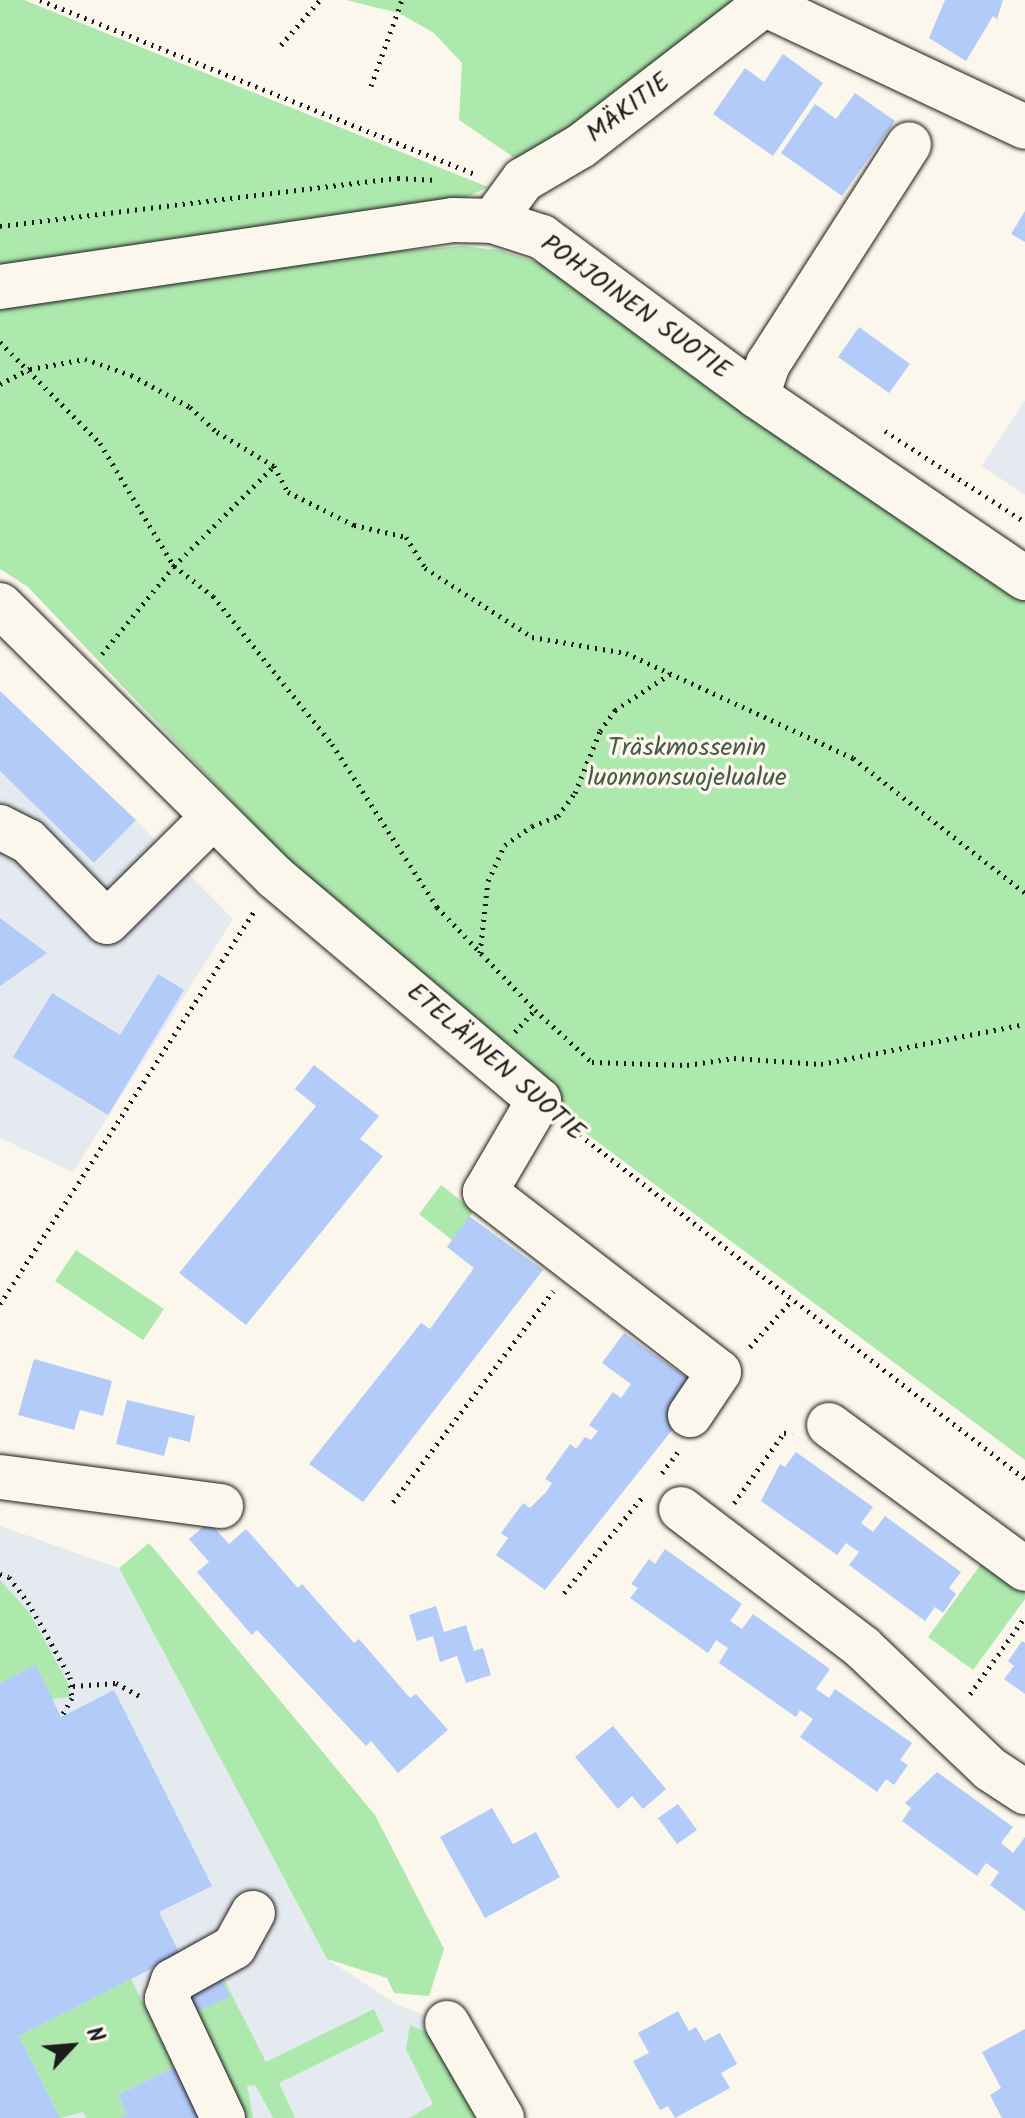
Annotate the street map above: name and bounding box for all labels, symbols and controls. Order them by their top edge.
street label: MÄKITIE [581,67,677,151]
street label: POHJOINEN SUOTIE [534,229,736,387]
park label: Träskmossenin luonnonsuojelualue [587,733,787,794]
street label: ETELÄINEN SUOTIE [400,977,590,1149]
north arrow [32,2006,112,2086]
text: N [75,2021,113,2049]

